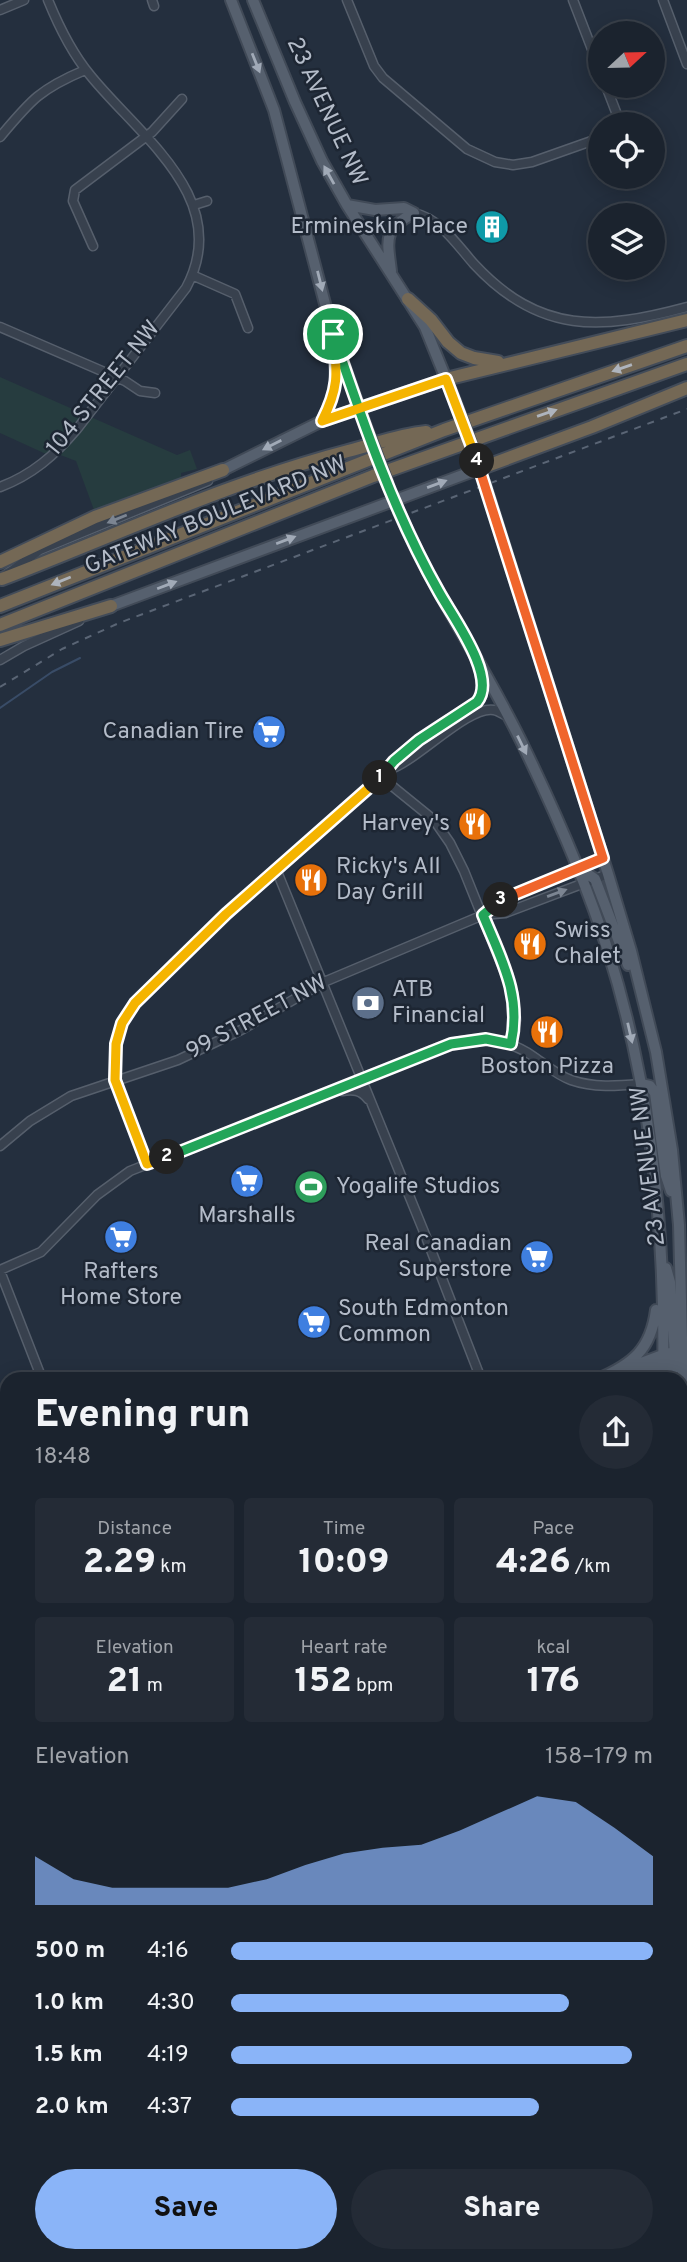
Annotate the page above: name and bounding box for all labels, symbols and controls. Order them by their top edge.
north arrow [588,21,665,98]
map controls [588,21,665,280]
street label: 23 AVENUE NW [279,33,373,191]
one-way arrow [251,53,262,74]
button: locate [588,112,665,189]
one-way arrow [323,165,335,184]
button: layers [588,203,665,280]
building icon: Ermineskin Place [473,208,511,246]
place label: Ermineskin Place [291,213,468,242]
one-way arrow [315,271,326,293]
pin [303,304,363,364]
icon: arrive [314,315,352,353]
street label: 104 STREET NW [41,316,167,462]
one-way arrow [612,363,633,374]
one-way arrow [536,407,557,418]
one-way arrow [262,440,282,451]
pin: 4 [460,444,494,478]
text: 4 [470,448,483,472]
street label: GATEWAY BOULEVARD NW [81,450,351,582]
one-way arrow [426,478,447,489]
one-way arrow [107,514,128,525]
one-way arrow [275,534,296,545]
one-way arrow [51,576,72,587]
one-way arrow [156,579,177,590]
supermarket icon: Canadian Tire [250,713,288,751]
place label: Canadian Tire [103,718,244,747]
one-way arrow [517,735,528,755]
pin: 1 [362,760,398,796]
text: 1 [376,765,383,789]
restaurant icon: Harvey's [456,805,494,843]
place label: Harvey's [362,810,450,839]
place label: Ricky's All Day Grill [336,853,441,908]
restaurant icon: Ricky's All Day Grill [292,861,330,899]
pin: 3 [484,883,518,918]
text: 3 [495,887,506,911]
one-way arrow [547,887,568,898]
place label: Swiss Chalet [554,917,621,972]
restaurant icon: Swiss Chalet [511,925,549,963]
street label: 99 STREET NW [182,969,332,1067]
place label: ATB Financial [392,976,485,1031]
bank icon: ATB Financial [349,984,387,1022]
restaurant icon: Boston Pizza [528,1013,566,1051]
one-way arrow [625,1022,636,1044]
place label: Boston Pizza [480,1053,614,1082]
street label: 23 AVENUE NW [625,1084,673,1248]
pin: 2 [150,1140,184,1174]
text: 2 [161,1144,172,1168]
supermarket icon: Marshalls [228,1162,266,1200]
sports icon: Yogalife Studios [292,1168,330,1206]
place label: Yogalife Studios [336,1173,500,1202]
place label: Marshalls [198,1202,296,1231]
supermarket icon: Rafters Home Store [102,1218,140,1256]
place label: Real Canadian Superstore [365,1230,512,1285]
supermarket icon: Real Canadian Superstore [518,1238,556,1276]
place label: Rafters Home Store [60,1258,182,1313]
place label: South Edmonton Common [338,1295,509,1350]
supermarket icon: South Edmonton Common [295,1303,333,1341]
text: Evening run [35,1392,250,1441]
button: share [579,1395,653,1469]
text: 18:48 [35,1443,91,1472]
text: Distance [97,1517,172,1541]
text: Time [323,1517,365,1541]
text: Pace [532,1517,574,1541]
text: 2.29 [83,1541,156,1585]
text: 10:09 [298,1541,390,1585]
text: 4:26 [496,1541,571,1585]
text: km [156,1555,187,1579]
text: /km [571,1555,611,1579]
text: Elevation [96,1636,174,1660]
text: Heart rate [301,1636,387,1660]
text: kcal [536,1636,570,1660]
text: 21 [107,1660,142,1704]
text: 152 [295,1660,352,1704]
text: 176 [527,1660,580,1704]
text: m [142,1674,163,1698]
text: bpm [352,1674,393,1698]
text: Elevation [35,1743,130,1772]
text: 158–179 m [545,1743,653,1772]
text: 500 m [35,1937,105,1966]
text: 4:16 [147,1937,189,1966]
text: 1.0 km [35,1989,104,2018]
text: 4:30 [147,1989,195,2018]
text: 1.5 km [35,2041,103,2070]
text: 4:19 [147,2041,189,2070]
text: 2.0 km [35,2093,109,2122]
text: 4:37 [147,2093,192,2122]
button: Save [35,2169,337,2249]
button: Share [351,2169,653,2249]

